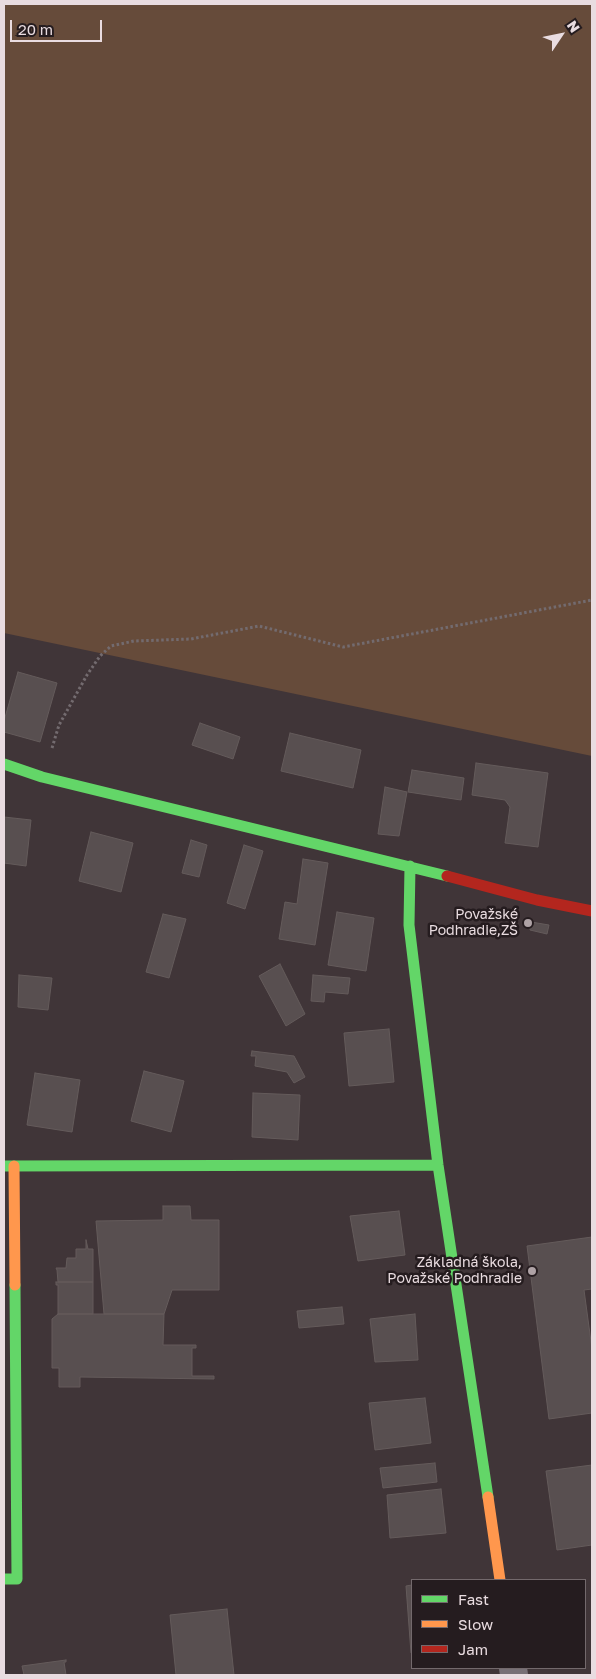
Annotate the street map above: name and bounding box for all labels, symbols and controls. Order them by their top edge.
scale bar [12,10,105,42]
north arrow [536,10,586,60]
text: N [564,17,584,35]
text: 20 m [18,20,53,38]
place label: Považské Podhradie,ZŠ [429,907,518,940]
marker: Považské Podhradie,ZŠ [522,917,534,929]
place label: Základná škola, Považské Podhradie [387,1255,522,1288]
marker: Základná škola, Považské Podhradie [526,1265,538,1277]
legend [411,1579,586,1669]
text: Fast [458,1590,489,1608]
text: Slow [458,1615,493,1633]
text: Jam [458,1640,488,1658]

